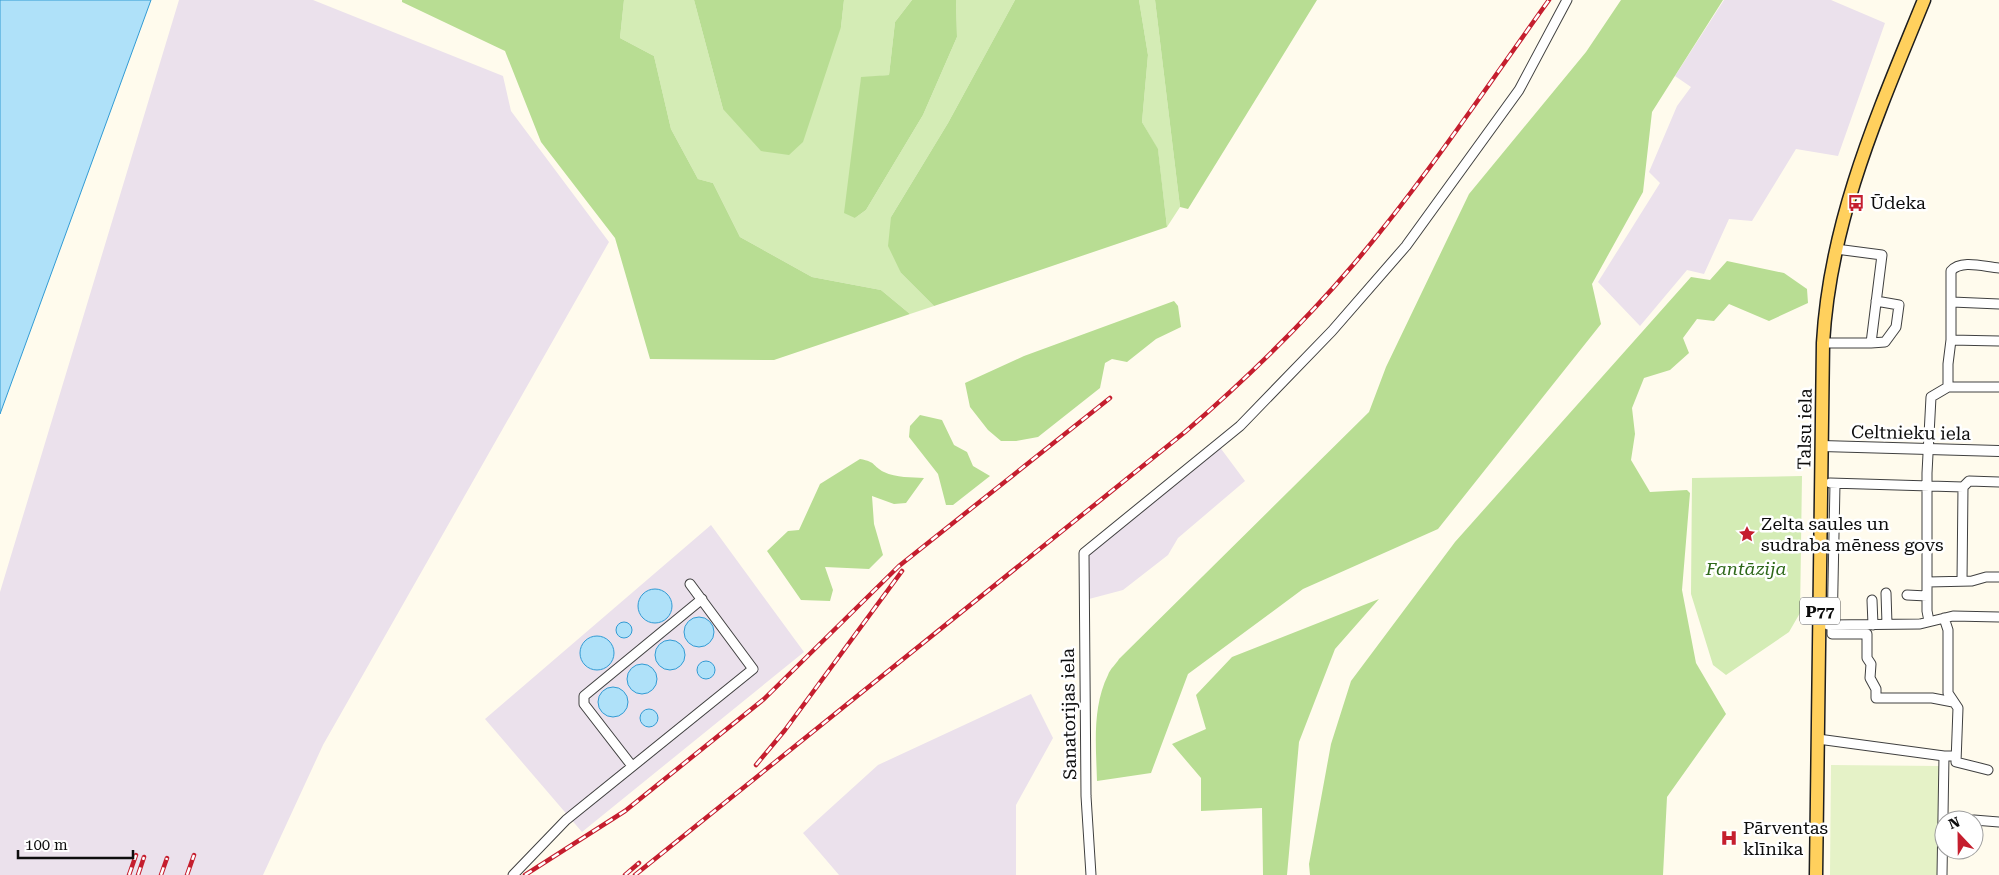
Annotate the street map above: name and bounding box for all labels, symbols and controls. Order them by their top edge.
place label: Ūdeka [1870,192,1926,213]
bus stop icon: Ūdeka [1846,193,1866,213]
street label: Talsu iela [1793,388,1816,470]
street label: Celtnieku iela [1851,421,1971,444]
place label: Zelta saules un sudraba mēness govs [1761,513,1944,555]
place icon: Zelta saules un sudraba mēness govs [1737,524,1757,544]
park label: Fantāzija [1705,558,1786,579]
road number: P77 [1800,598,1840,624]
street label: Sanatorijas iela [1057,648,1080,780]
north arrow [1934,810,1984,860]
text: N [1946,813,1962,832]
place label: Pārventas klīnika [1743,817,1828,859]
scale bar [18,828,132,860]
hospital icon: Pārventas klīnika [1719,828,1739,848]
text: 100 m [25,836,68,854]

